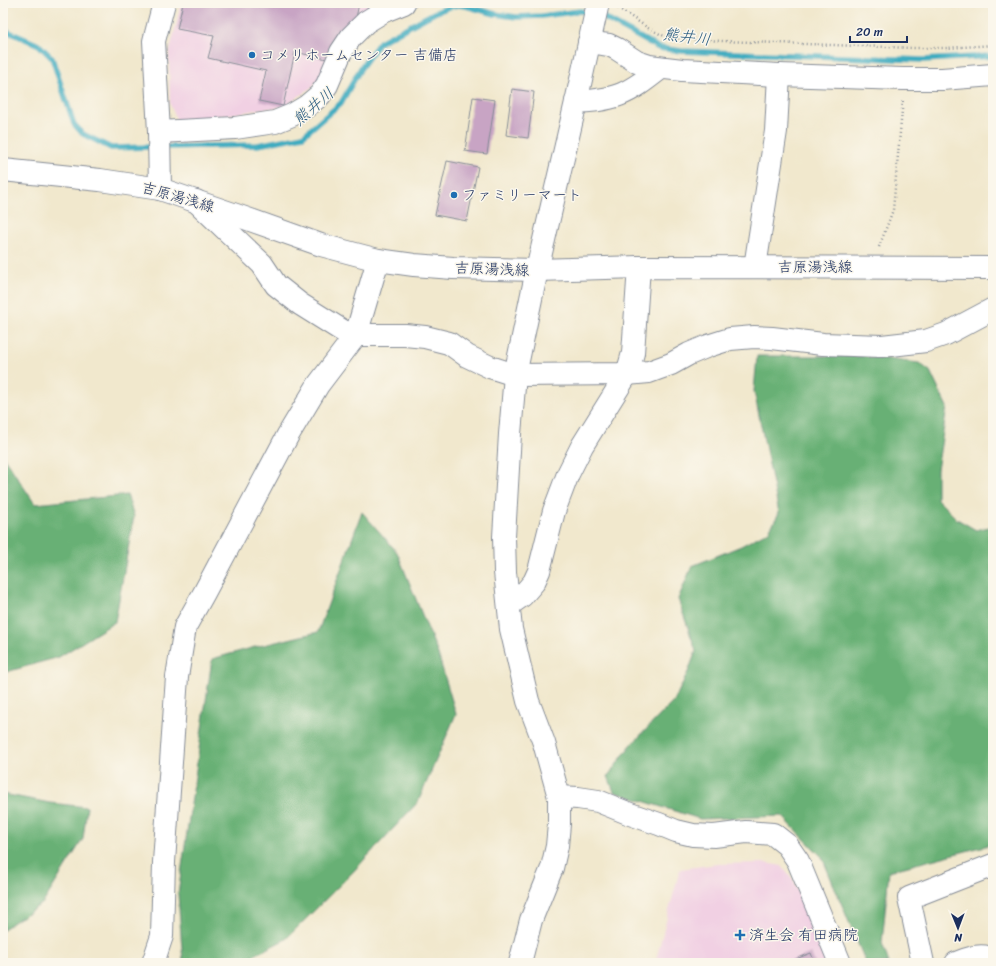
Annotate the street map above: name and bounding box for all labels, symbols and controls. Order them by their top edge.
scale bar [850,18,907,44]
water label: 熊井川 [661,19,713,54]
text: 20 m [856,21,883,43]
place label: コメリホームセンター 吉備店 [260,42,458,68]
marker: コメリホームセンター 吉備店 [247,50,257,60]
water label: 熊井川 [286,80,341,133]
street label: 吉原湯浅線 [138,174,218,220]
place label: ファミリーマート [462,182,582,208]
marker: ファミリーマート [449,190,459,200]
street label: 吉原湯浅線 [777,254,853,280]
street label: 吉原湯浅線 [454,255,530,283]
north arrow [938,908,978,948]
place label: 済生会 有田病院 [749,922,858,948]
text: N [954,928,963,947]
marker: 済生会 有田病院 [734,929,746,941]

